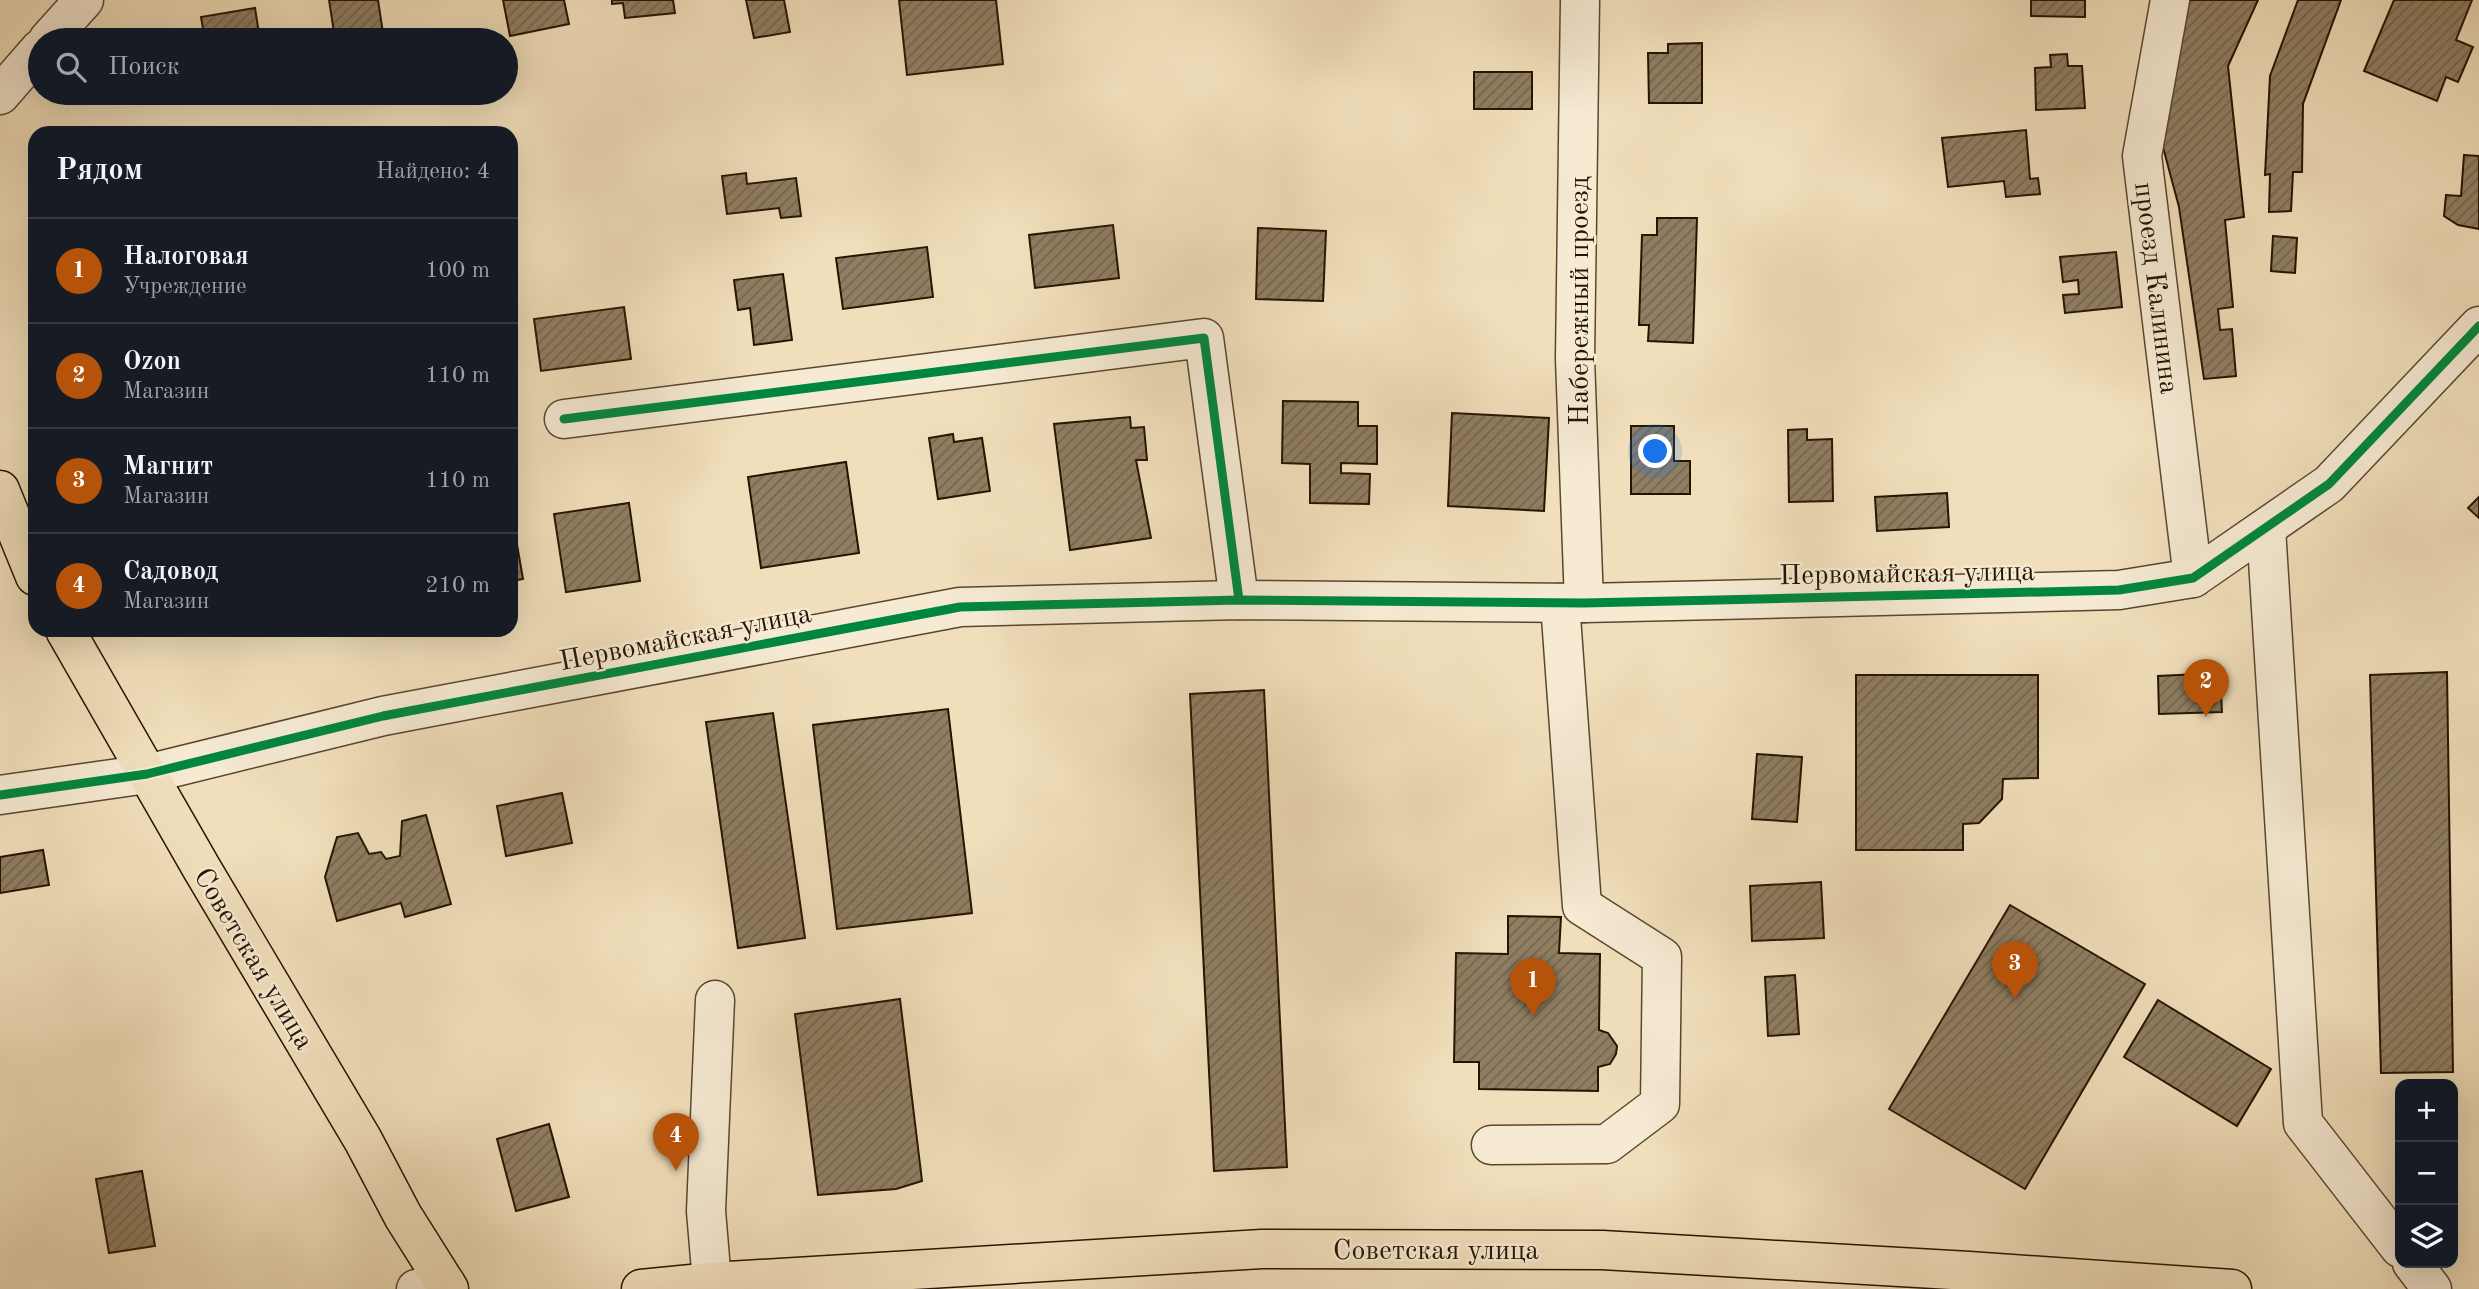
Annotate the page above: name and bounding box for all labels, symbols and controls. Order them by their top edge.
search box [28,28,518,105]
icon: search [52,48,90,86]
text: Поиск [108,54,180,80]
text: Рядом [56,156,143,186]
text: Найдено: 4 [376,160,490,183]
street label: Набережный проезд [1567,176,1595,426]
street label: проезд Калинина [2128,181,2182,396]
text: Налоговая [123,244,249,270]
text: 1 [72,259,86,282]
text: 100 m [425,259,490,282]
text: Учреждение [123,275,247,298]
text: Ozon [123,349,181,375]
text: 2 [72,364,86,387]
text: 110 m [425,364,490,387]
text: Магазин [123,380,209,403]
your location [1638,434,1672,468]
text: Магнит [123,454,213,480]
text: 3 [72,469,86,492]
text: 110 m [425,469,490,492]
text: Магазин [123,485,209,508]
text: Садовод [123,559,218,585]
street label: Первомайская улица [1779,559,2035,591]
text: 4 [72,574,86,597]
text: 210 m [425,574,490,597]
text: Магазин [123,590,209,613]
street label: Первомайская улица [557,601,814,677]
pin: 2 [2183,659,2229,717]
street label: Советская улица [187,864,318,1055]
pin: 3 [1992,941,2038,999]
pin: 1 [1510,958,1556,1016]
map controls [2395,1079,2458,1268]
button: + [2395,1079,2458,1142]
pin: 4 [653,1113,699,1171]
button: − [2395,1142,2458,1205]
button: layers [2395,1205,2458,1268]
street label: Советская улица [1333,1238,1539,1266]

